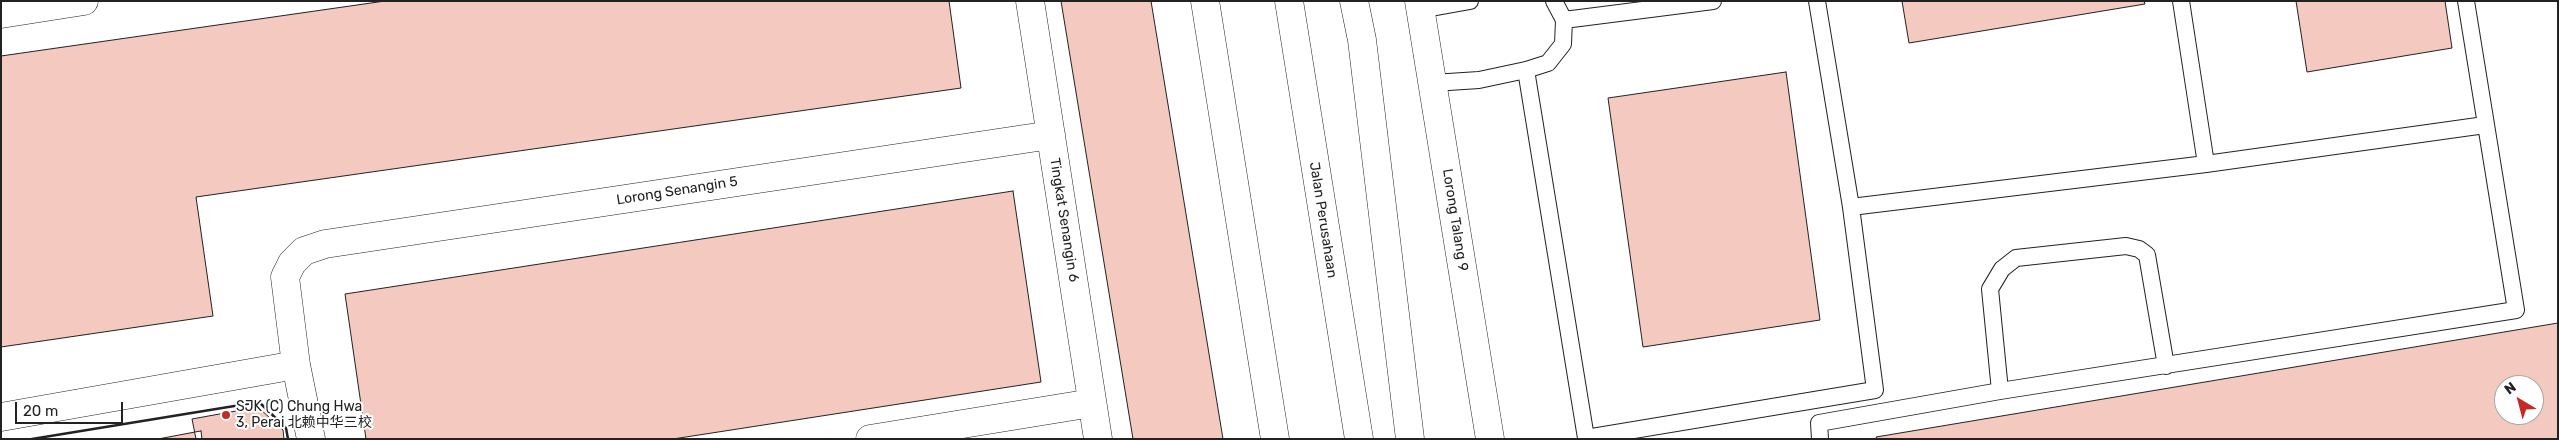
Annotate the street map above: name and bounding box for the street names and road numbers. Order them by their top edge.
street label: Tingkat Senangin 6 [1046,157,1082,283]
street label: Jalan Perusahaan [1306,161,1340,279]
street label: Lorong Talang 9 [1439,168,1471,272]
street label: Lorong Senangin 5 [615,173,739,209]

